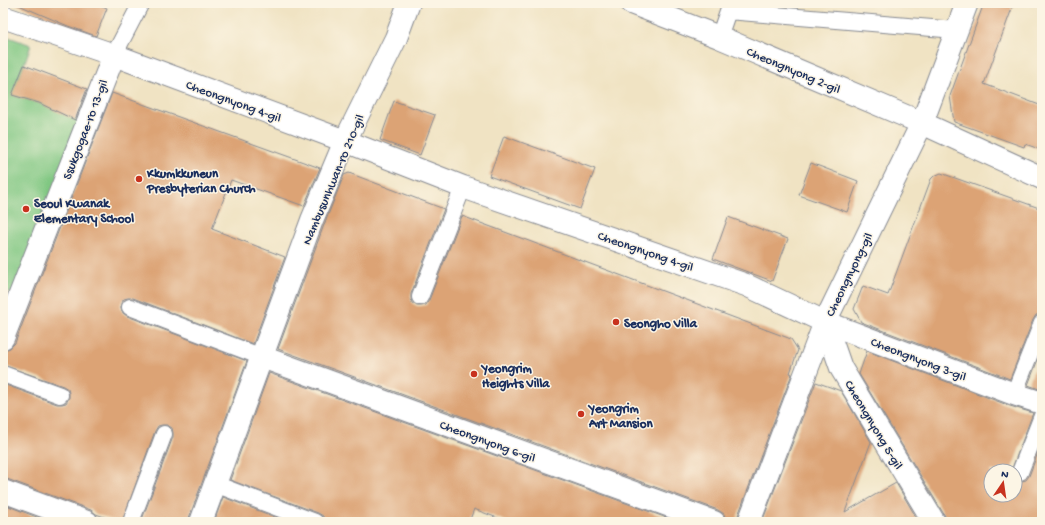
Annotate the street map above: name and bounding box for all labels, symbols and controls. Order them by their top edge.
street label: Cheongnyong 2-gil [744,45,842,98]
street label: Ssukgogae-ro 13-gil [60,78,112,182]
street label: Cheongnyong 4-gil [183,78,283,127]
street label: Nambusunhwan-ro 210-gil [300,112,369,247]
place label: Kkumkkuneun Presbyterian Church [146,167,256,197]
marker: Kkumkkuneun Presbyterian Church [134,174,144,184]
place label: Seoul Kwanak Elementary School [34,197,134,227]
marker: Seoul Kwanak Elementary School [21,204,31,214]
street label: Cheongnyong 4-gil [595,229,695,276]
street label: Cheongnyong-gil [824,231,877,319]
marker: Seongho Villa [611,317,621,327]
place label: Seongho Villa [624,317,698,332]
street label: Cheongnyong 3-gil [868,335,968,385]
place label: Yeongrim Heights Villa [480,362,550,392]
marker: Yeongrim Heights Villa [469,369,479,379]
street label: Cheongnyong 5-gil [840,378,905,473]
place label: Yeongrim Art Mansion [587,402,653,432]
marker: Yeongrim Art Mansion [576,409,586,419]
street label: Cheongnyong 6-gil [437,418,537,467]
north arrow [983,463,1023,503]
text: N [1000,469,1010,482]

